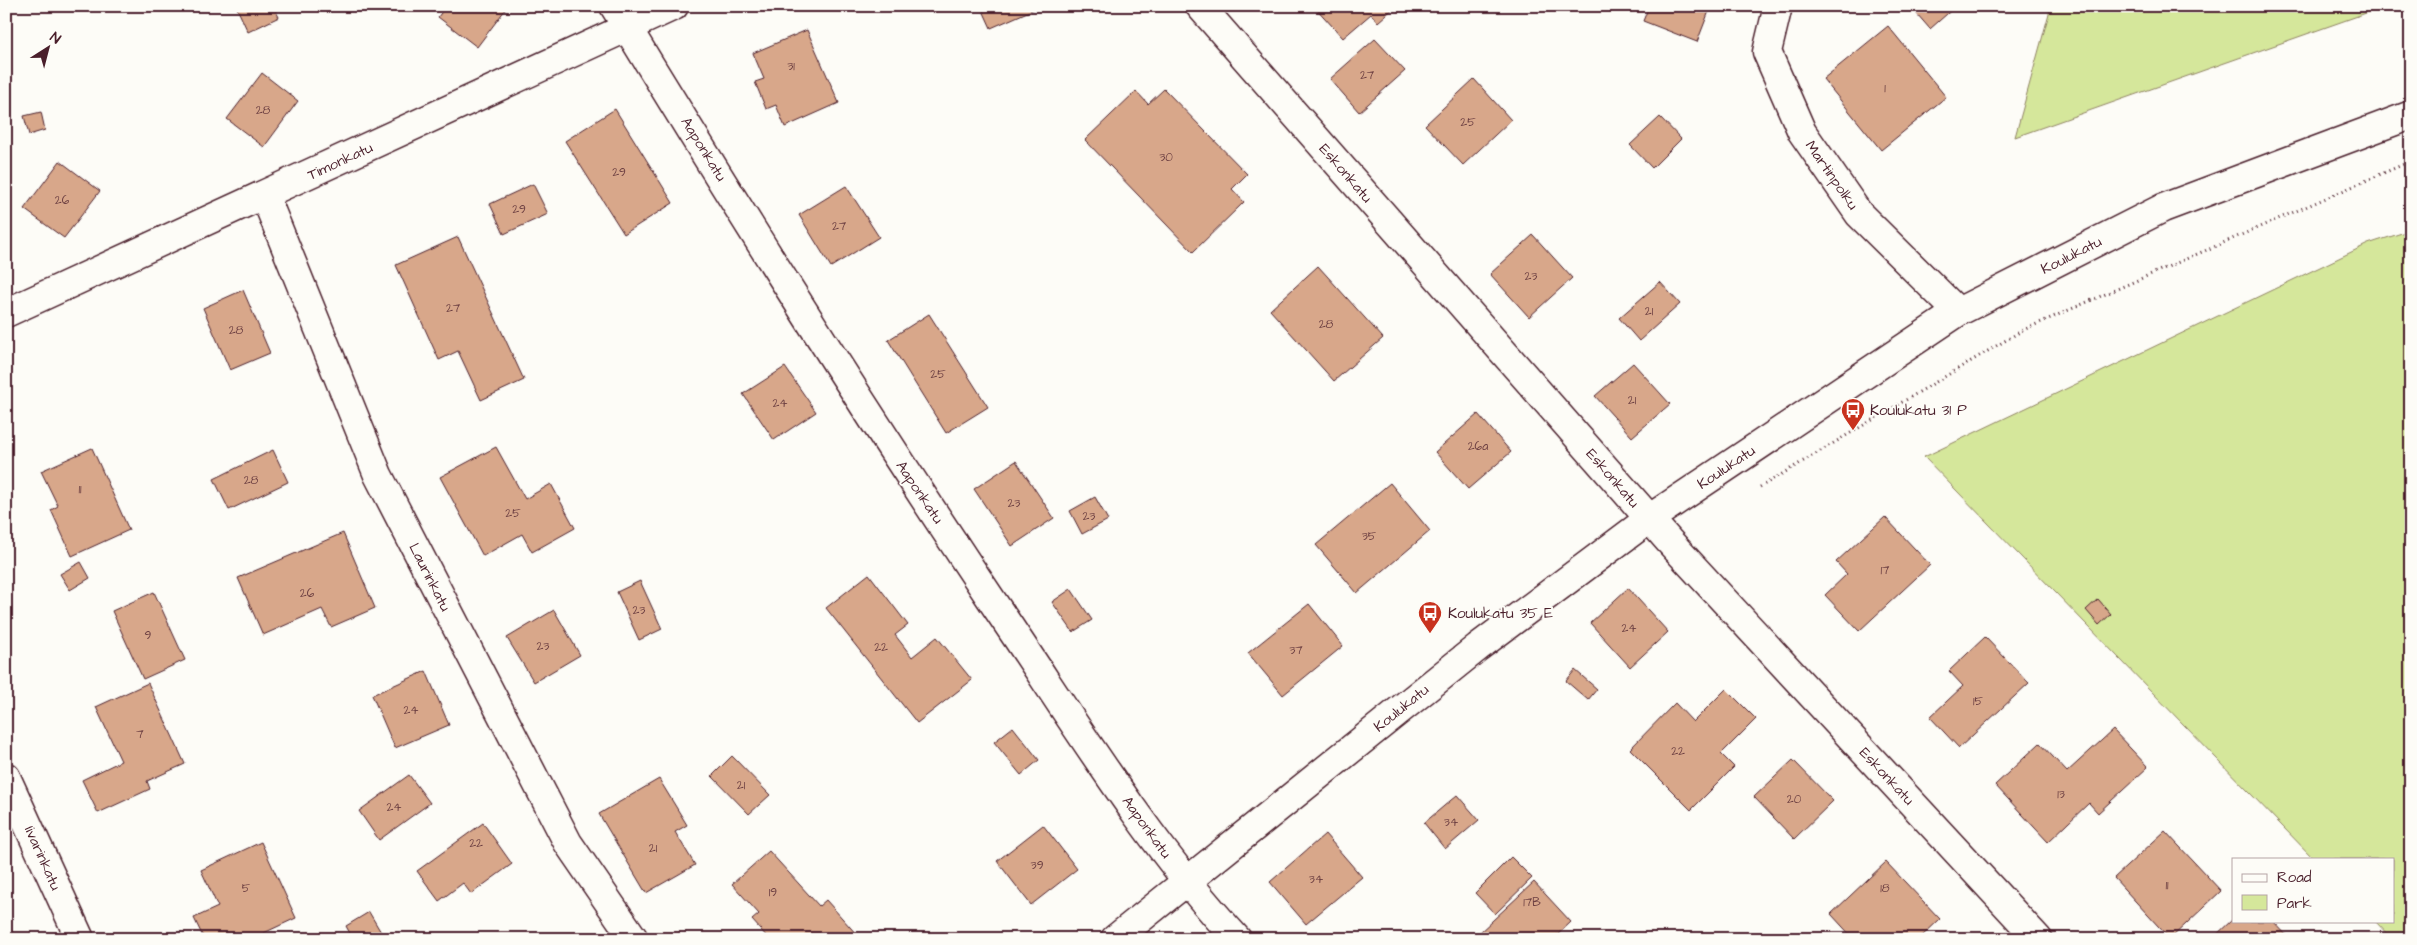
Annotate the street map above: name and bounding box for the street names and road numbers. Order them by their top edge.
street label: Aaponkatu [676,113,732,186]
street label: Martinpolku [1800,136,1863,214]
street label: Timonkatu [304,137,377,186]
street label: Eskonkatu [1314,139,1377,208]
street label: Koulukatu [2037,231,2106,280]
street label: Koulukatu [1693,440,1760,494]
street label: Eskonkatu [1581,444,1644,513]
street label: Aaponkatu [891,457,949,528]
street label: Laurinkatu [403,539,456,615]
street label: Koulukatu [1369,679,1434,737]
street label: Eskonkatu [1854,743,1919,810]
street label: Aaponkatu [1117,792,1176,863]
street label: Iivarinkatu [19,823,66,894]

